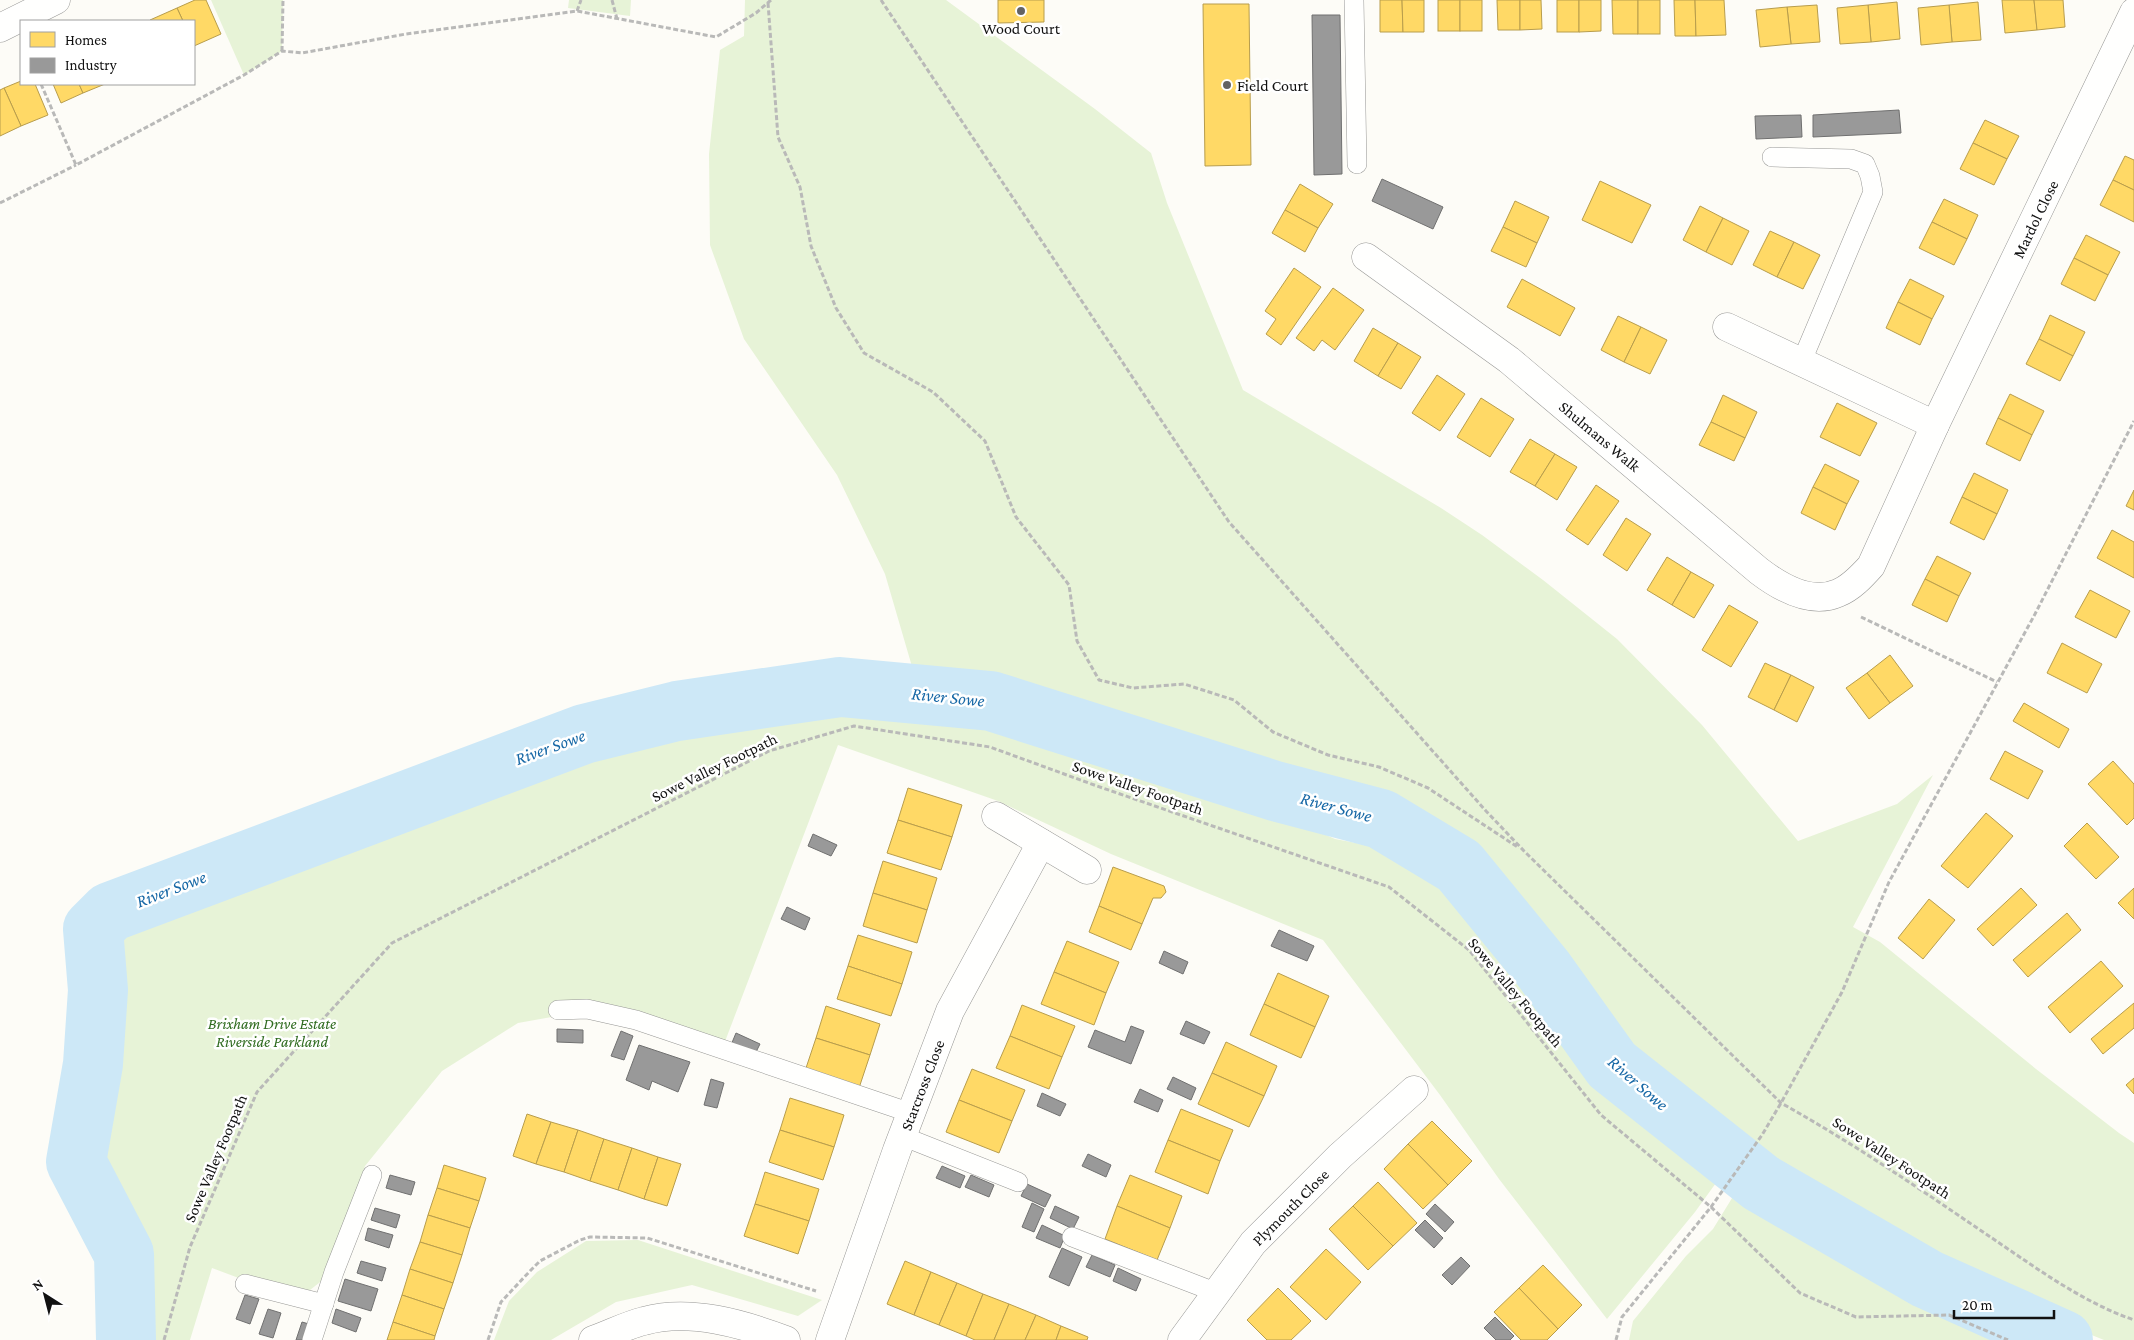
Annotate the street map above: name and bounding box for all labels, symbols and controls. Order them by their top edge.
marker: Wood Court [1015,5,1027,17]
legend [20,20,195,85]
place label: Wood Court [982,20,1061,37]
text: Homes [65,32,107,48]
text: Industry [65,57,117,74]
place label: Field Court [1237,77,1309,94]
marker: Field Court [1221,79,1233,91]
street label: Mardol Close [2009,178,2062,261]
street label: Shulmans Walk [1556,398,1644,475]
water label: River Sowe [911,683,986,711]
water label: River Sowe [512,725,588,769]
street label: Sowe Valley Footpath [649,730,780,806]
street label: Sowe Valley Footpath [1070,757,1206,819]
water label: River Sowe [1298,788,1374,826]
water label: River Sowe [133,867,209,911]
street label: Sowe Valley Footpath [1464,934,1566,1051]
park label: Brixham Drive Estate Riverside Parkland [208,1015,336,1050]
street label: Starcross Close [897,1037,948,1133]
water label: River Sowe [1604,1051,1672,1115]
street label: Sowe Valley Footpath [181,1091,251,1225]
street label: Sowe Valley Footpath [1829,1113,1954,1203]
street label: Plymouth Close [1249,1166,1333,1250]
north arrow [20,1270,70,1320]
text: N [29,1275,46,1294]
scale bar [1954,1288,2054,1320]
text: 20 m [1962,1297,1993,1313]

